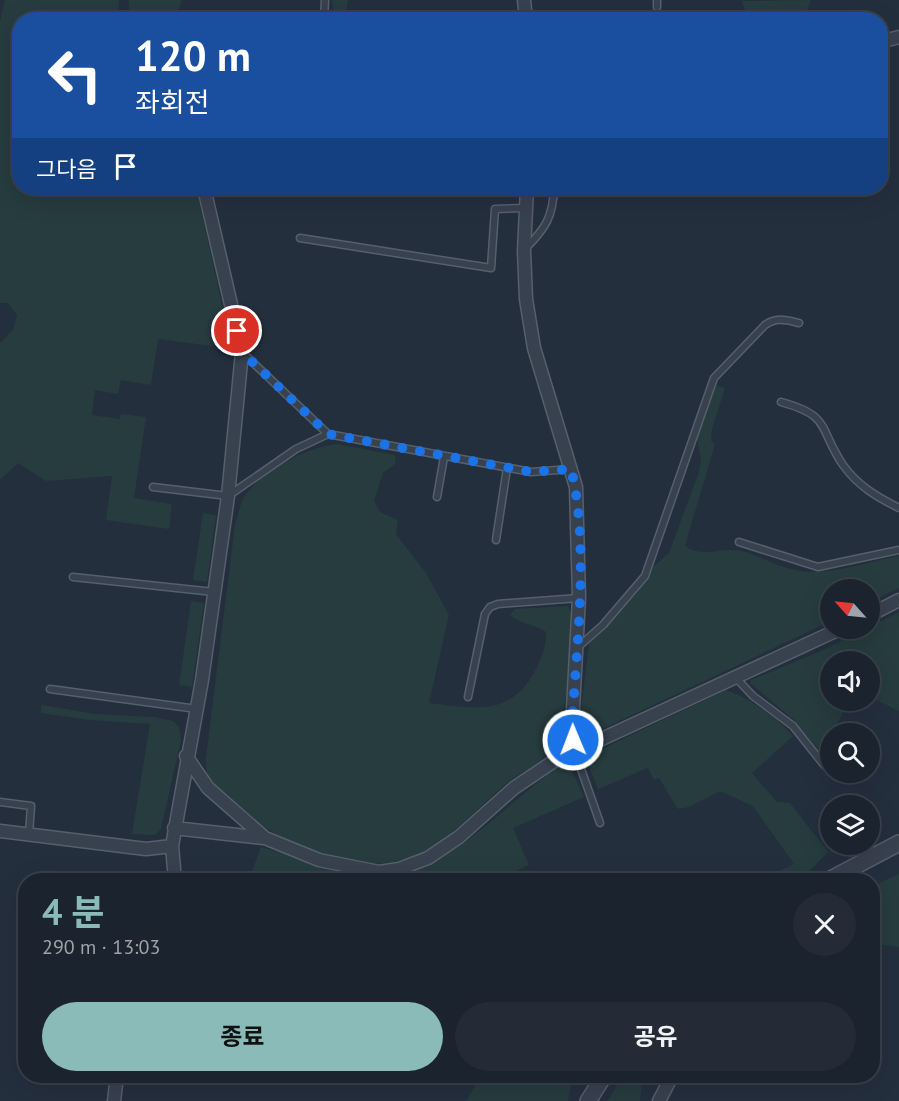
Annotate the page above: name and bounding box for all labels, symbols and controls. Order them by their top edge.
text: 120 m [135,28,251,83]
icon: left [36,36,114,114]
text: 좌회전 [135,85,210,119]
icon: arrive [109,150,142,183]
text: 그다음 [36,155,97,183]
pin [211,305,262,356]
icon: arrive [220,314,253,347]
north arrow [820,579,880,639]
map controls [820,579,880,855]
button: sound [820,651,880,711]
position arrow [541,708,605,772]
button: search [820,723,880,783]
button: layers [820,795,880,855]
text: 4 분 [42,888,105,935]
button: close [793,893,856,956]
text: 290 m · 13:03 [42,934,160,960]
button: 종료 [42,1002,443,1071]
button: 공유 [455,1002,856,1071]

